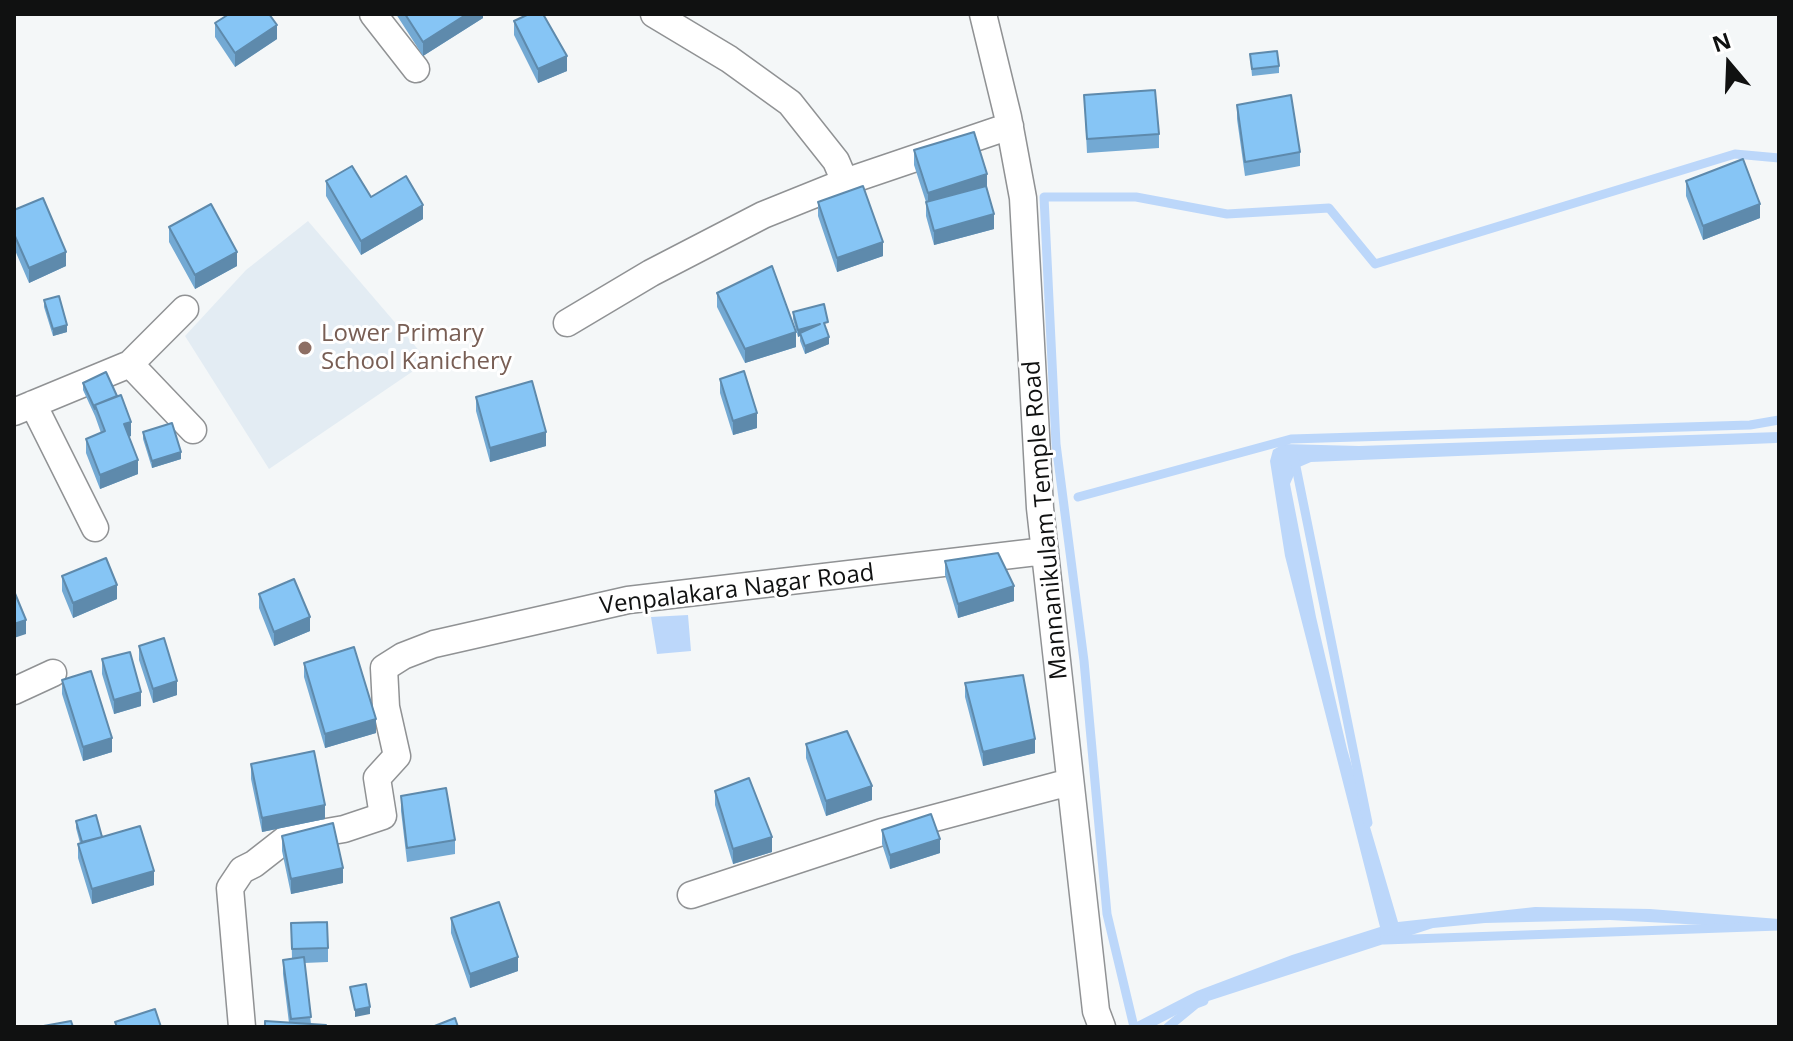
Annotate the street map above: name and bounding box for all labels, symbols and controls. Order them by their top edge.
north arrow [1689,24,1769,104]
text: N [1708,24,1735,58]
place label: Lower Primary School Kanichery [321,320,512,376]
marker: Lower Primary School Kanichery [296,339,314,357]
street label: Mannanikulam Temple Road [1018,359,1074,681]
street label: Venpalakara Nagar Road [598,559,876,621]

